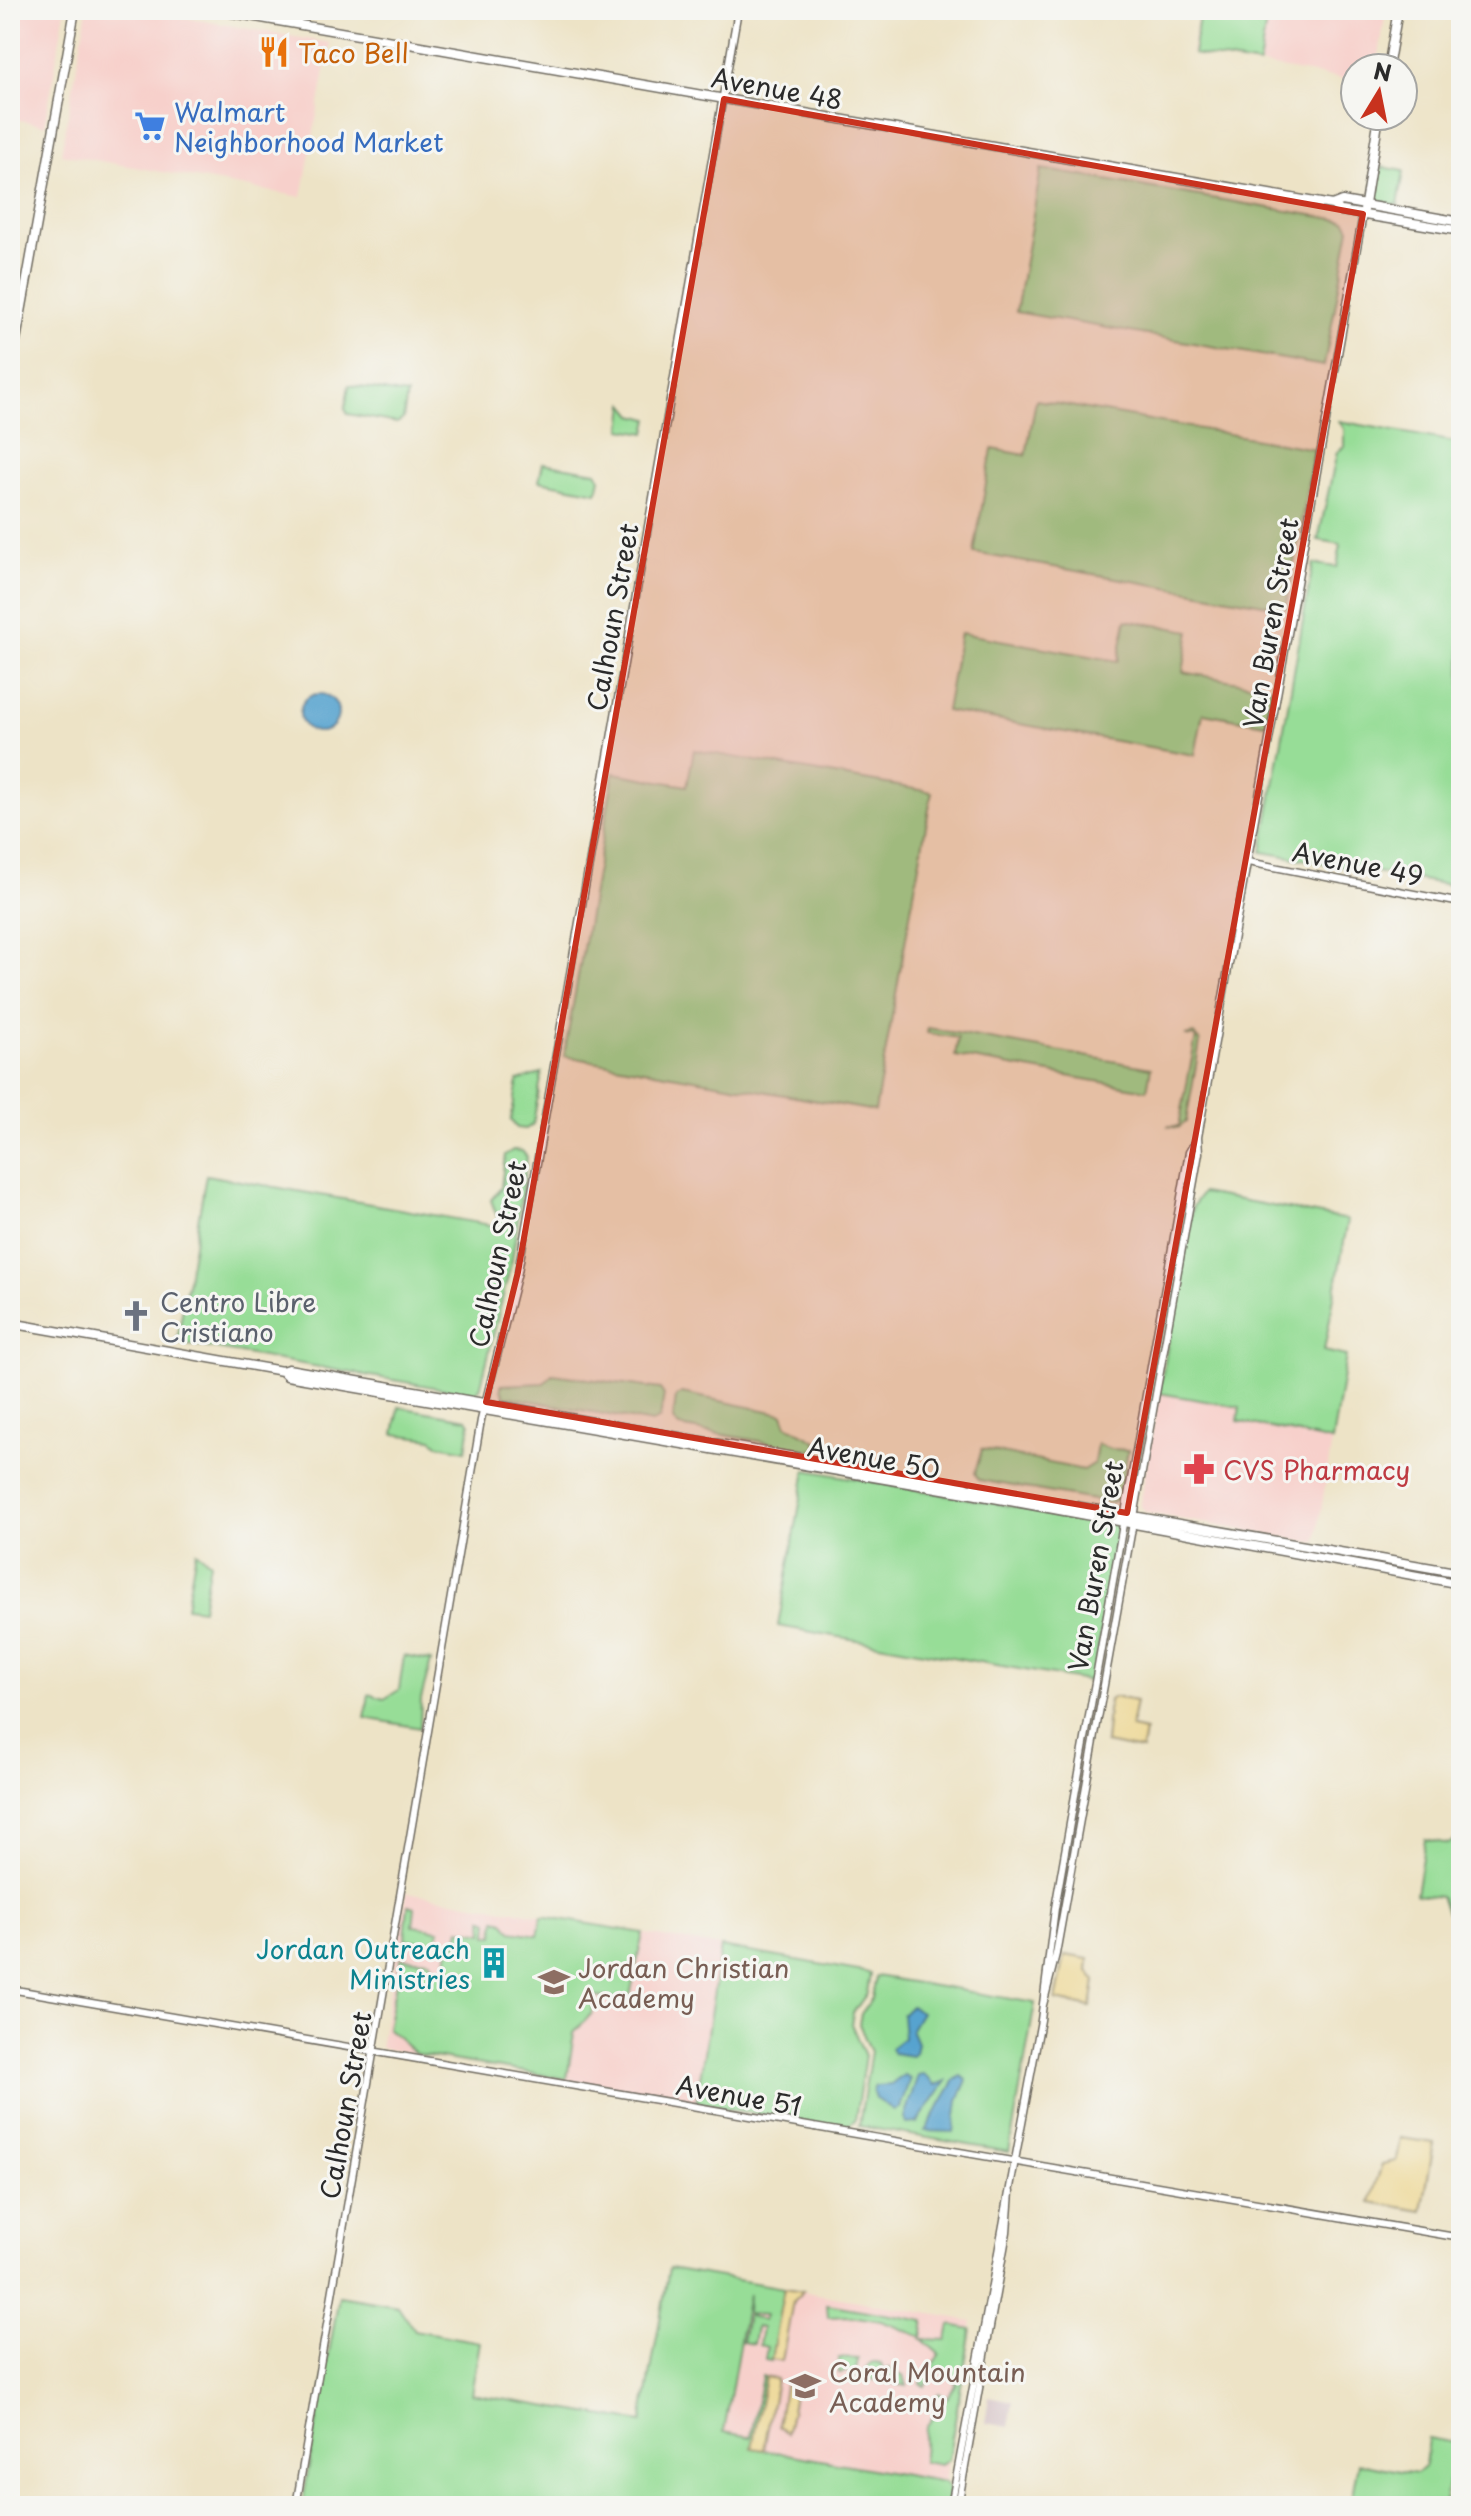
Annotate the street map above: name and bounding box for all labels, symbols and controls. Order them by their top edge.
place label: Taco Bell [298,33,409,72]
restaurant icon: Taco Bell [257,35,291,69]
north arrow [1339,52,1419,132]
text: N [1371,53,1394,89]
street label: Avenue 48 [708,57,846,119]
place label: Walmart Neighborhood Market [174,92,444,161]
supermarket icon: Walmart Neighborhood Market [133,109,167,143]
street label: Van Buren Street [1232,515,1308,731]
street label: Calhoun Street [576,520,648,714]
street label: Avenue 49 [1289,831,1427,895]
street label: Calhoun Street [458,1157,536,1351]
place label: Centro Libre Cristiano [160,1282,317,1351]
church icon: Centro Libre Cristiano [119,1299,153,1333]
street label: Avenue 50 [805,1426,943,1488]
place label: CVS Pharmacy [1223,1450,1411,1489]
pharmacy icon: CVS Pharmacy [1182,1452,1216,1486]
street label: Van Buren Street [1057,1458,1133,1674]
place label: Jordan Outreach Ministries [256,1929,470,1998]
building icon: Jordan Outreach Ministries [477,1946,511,1980]
place label: Jordan Christian Academy [578,1948,789,2017]
school or university icon: Jordan Christian Academy [537,1965,571,1999]
street label: Calhoun Street [309,2008,381,2202]
street label: Avenue 51 [673,2065,805,2125]
place label: Coral Mountain Academy [829,2352,1026,2421]
school or university icon: Coral Mountain Academy [788,2369,822,2403]

